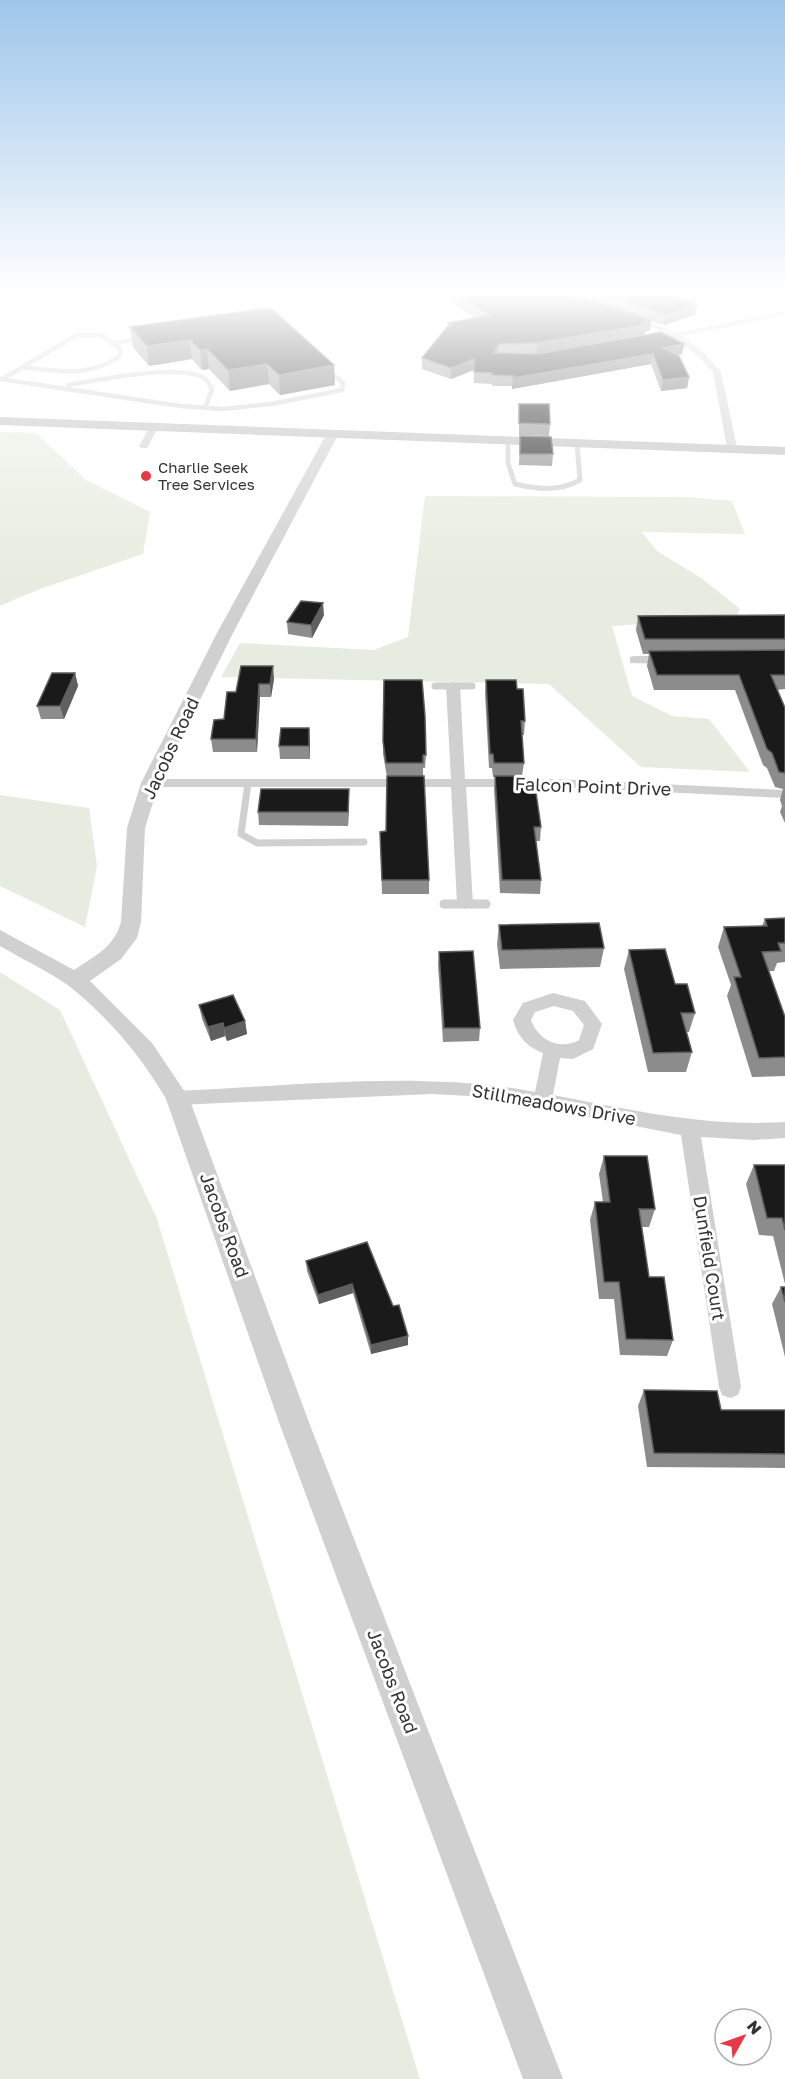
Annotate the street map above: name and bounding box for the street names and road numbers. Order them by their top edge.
street label: Jacobs Road [137,694,203,802]
street label: Falcon Point Drive [514,772,672,800]
street label: Stillmeadows Drive [470,1079,638,1129]
street label: Jacobs Road [196,1170,254,1280]
street label: Dunfield Court [689,1194,731,1322]
street label: Jacobs Road [363,1626,423,1736]

